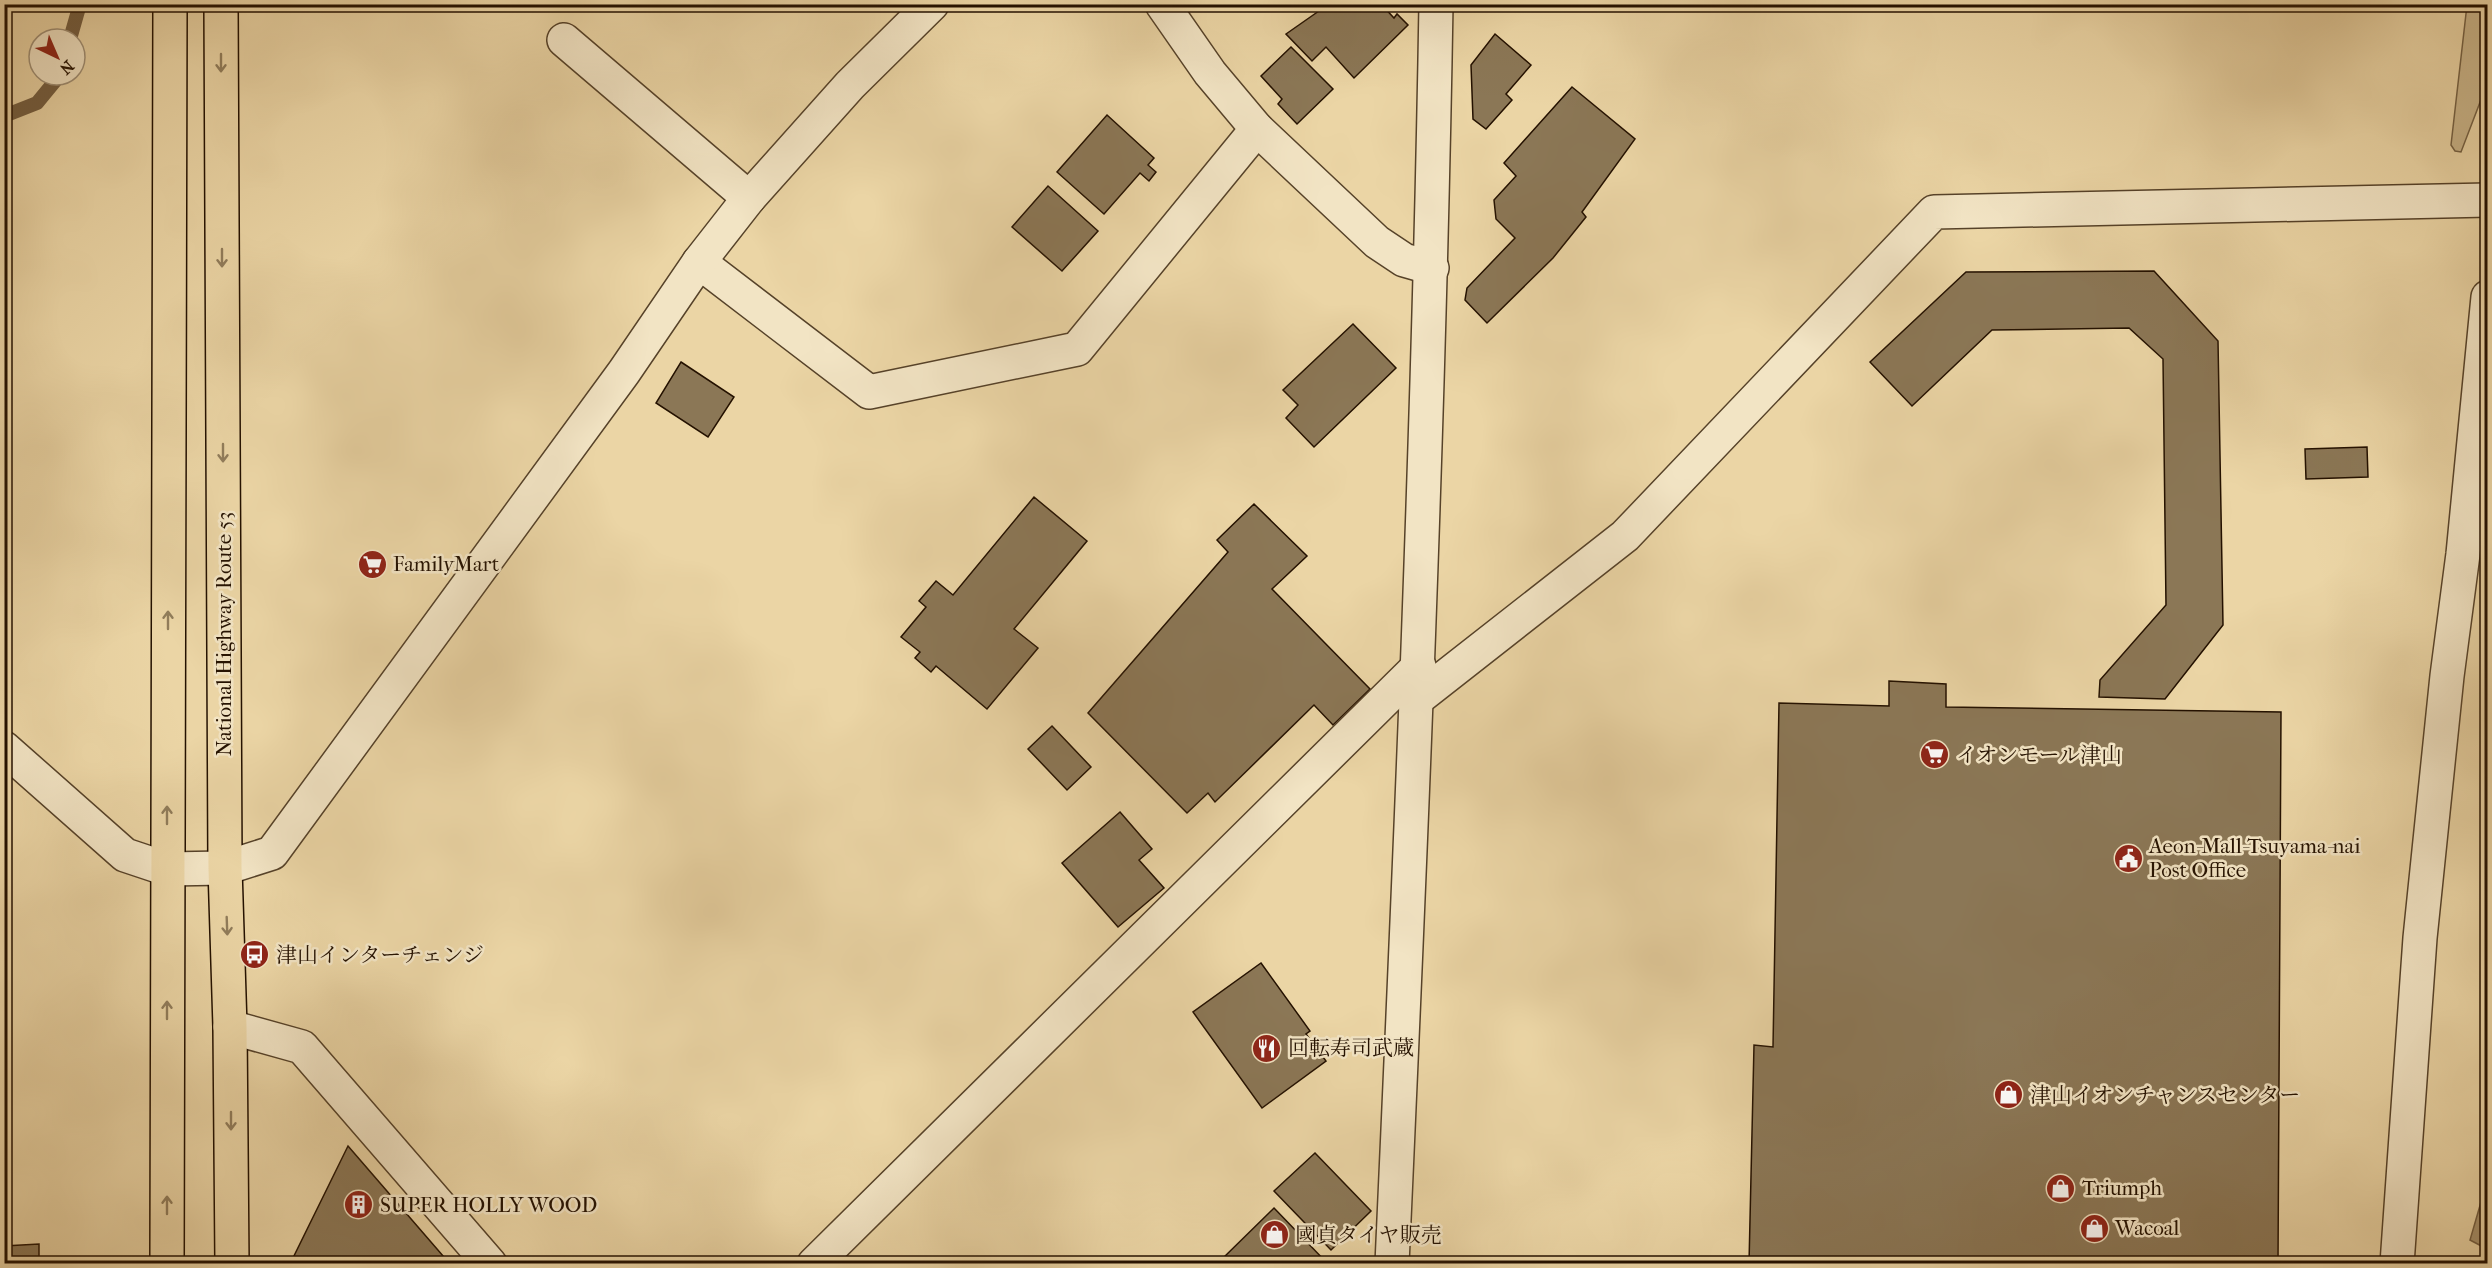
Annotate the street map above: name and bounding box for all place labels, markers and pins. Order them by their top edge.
supermarket icon: FamilyMart [356,548,388,580]
place label: FamilyMart [393,552,500,576]
supermarket icon: イオンモール津山 [1919,739,1951,771]
place label: イオンモール津山 [1956,743,2122,767]
place label: Aeon-Mall-Tsuyama-nai Post Office [2148,834,2360,882]
public building icon: Aeon-Mall-Tsuyama-nai Post Office [2112,842,2144,874]
bus stop icon: 津山インターチェンジ [239,939,271,971]
place label: 津山インターチェンジ [276,943,484,967]
restaurant icon: 回転寿司武蔵 [1251,1032,1283,1064]
place label: 回転寿司武蔵 [1288,1036,1414,1060]
shop icon: 津山イオンチャンスセンター [1993,1079,2025,1111]
place label: 津山イオンチャンスセンター [2030,1083,2300,1107]
shop icon: Triumph [2045,1172,2077,1204]
place label: Triumph [2082,1176,2162,1200]
building icon: SUPER HOLLY WOOD [343,1189,375,1221]
place label: SUPER HOLLY WOOD [380,1193,597,1217]
shop icon: Wacoal [2078,1212,2110,1244]
place label: Wacoal [2114,1216,2180,1240]
shop icon: 國貞タイヤ販売 [1258,1219,1290,1251]
place label: 國貞タイヤ販売 [1295,1223,1442,1247]

